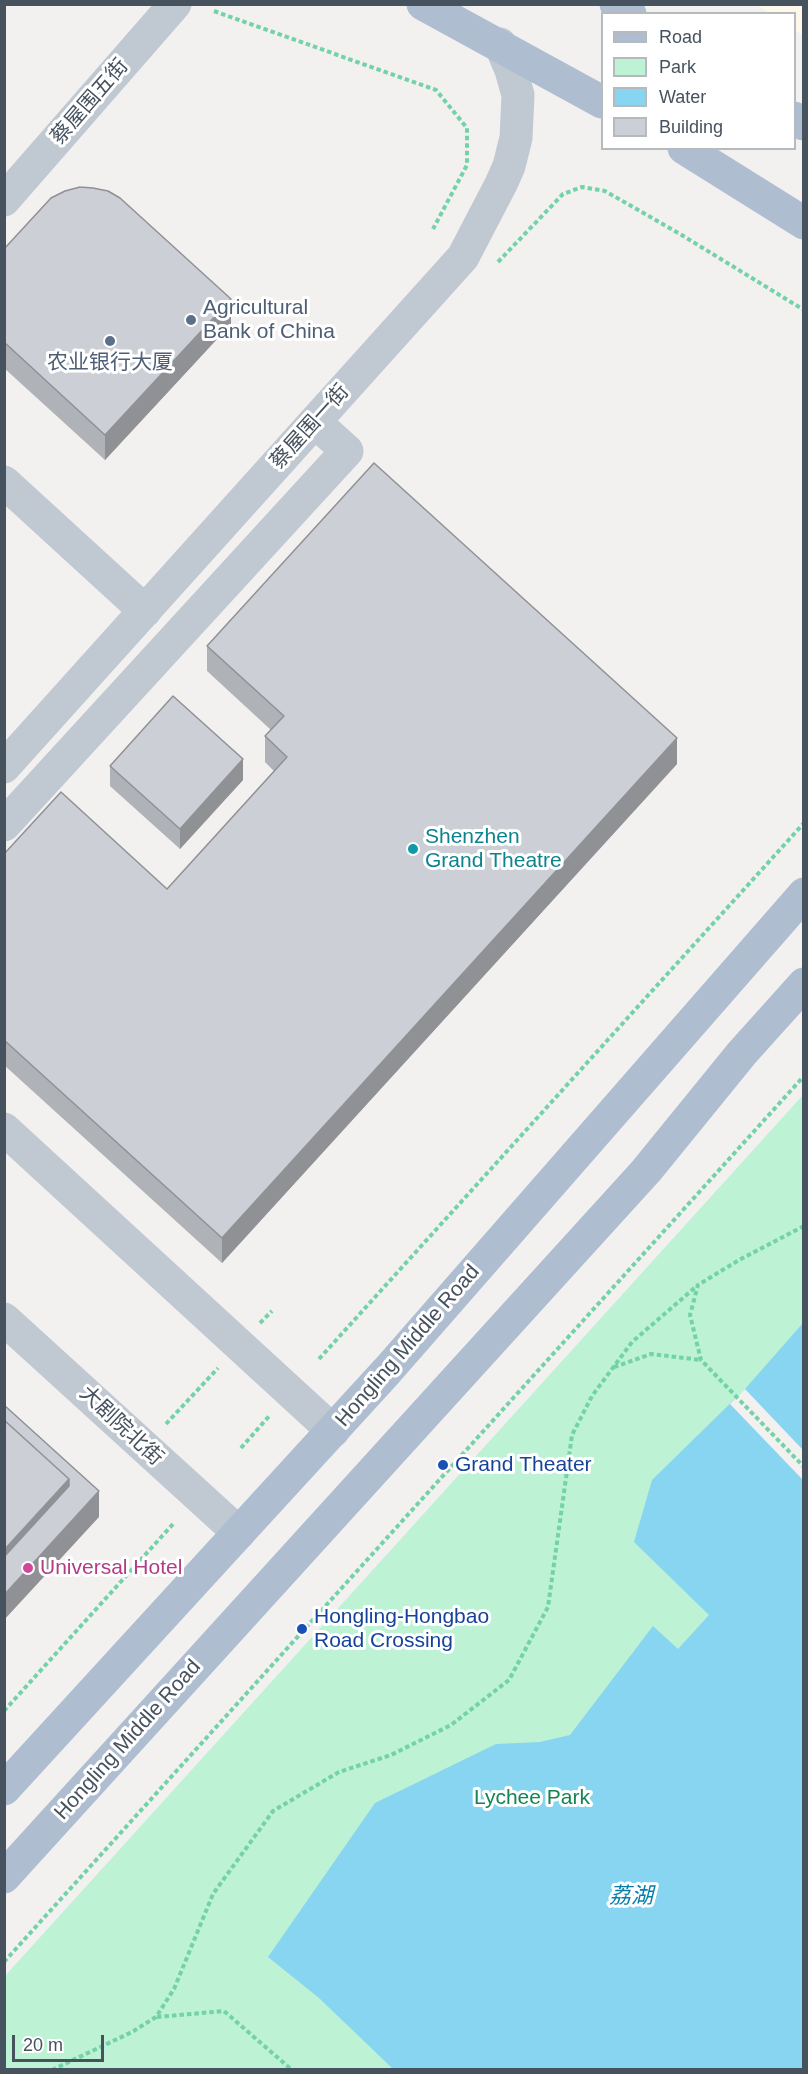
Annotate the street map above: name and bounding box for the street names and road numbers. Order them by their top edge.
street label: 蔡屋围五街 [46,54,134,150]
street label: 蔡屋围一街 [266,380,354,474]
street label: Hongling Middle Road [331,1260,485,1432]
street label: 大剧院北街 [74,1381,168,1471]
street label: Hongling Middle Road [50,1655,206,1825]

